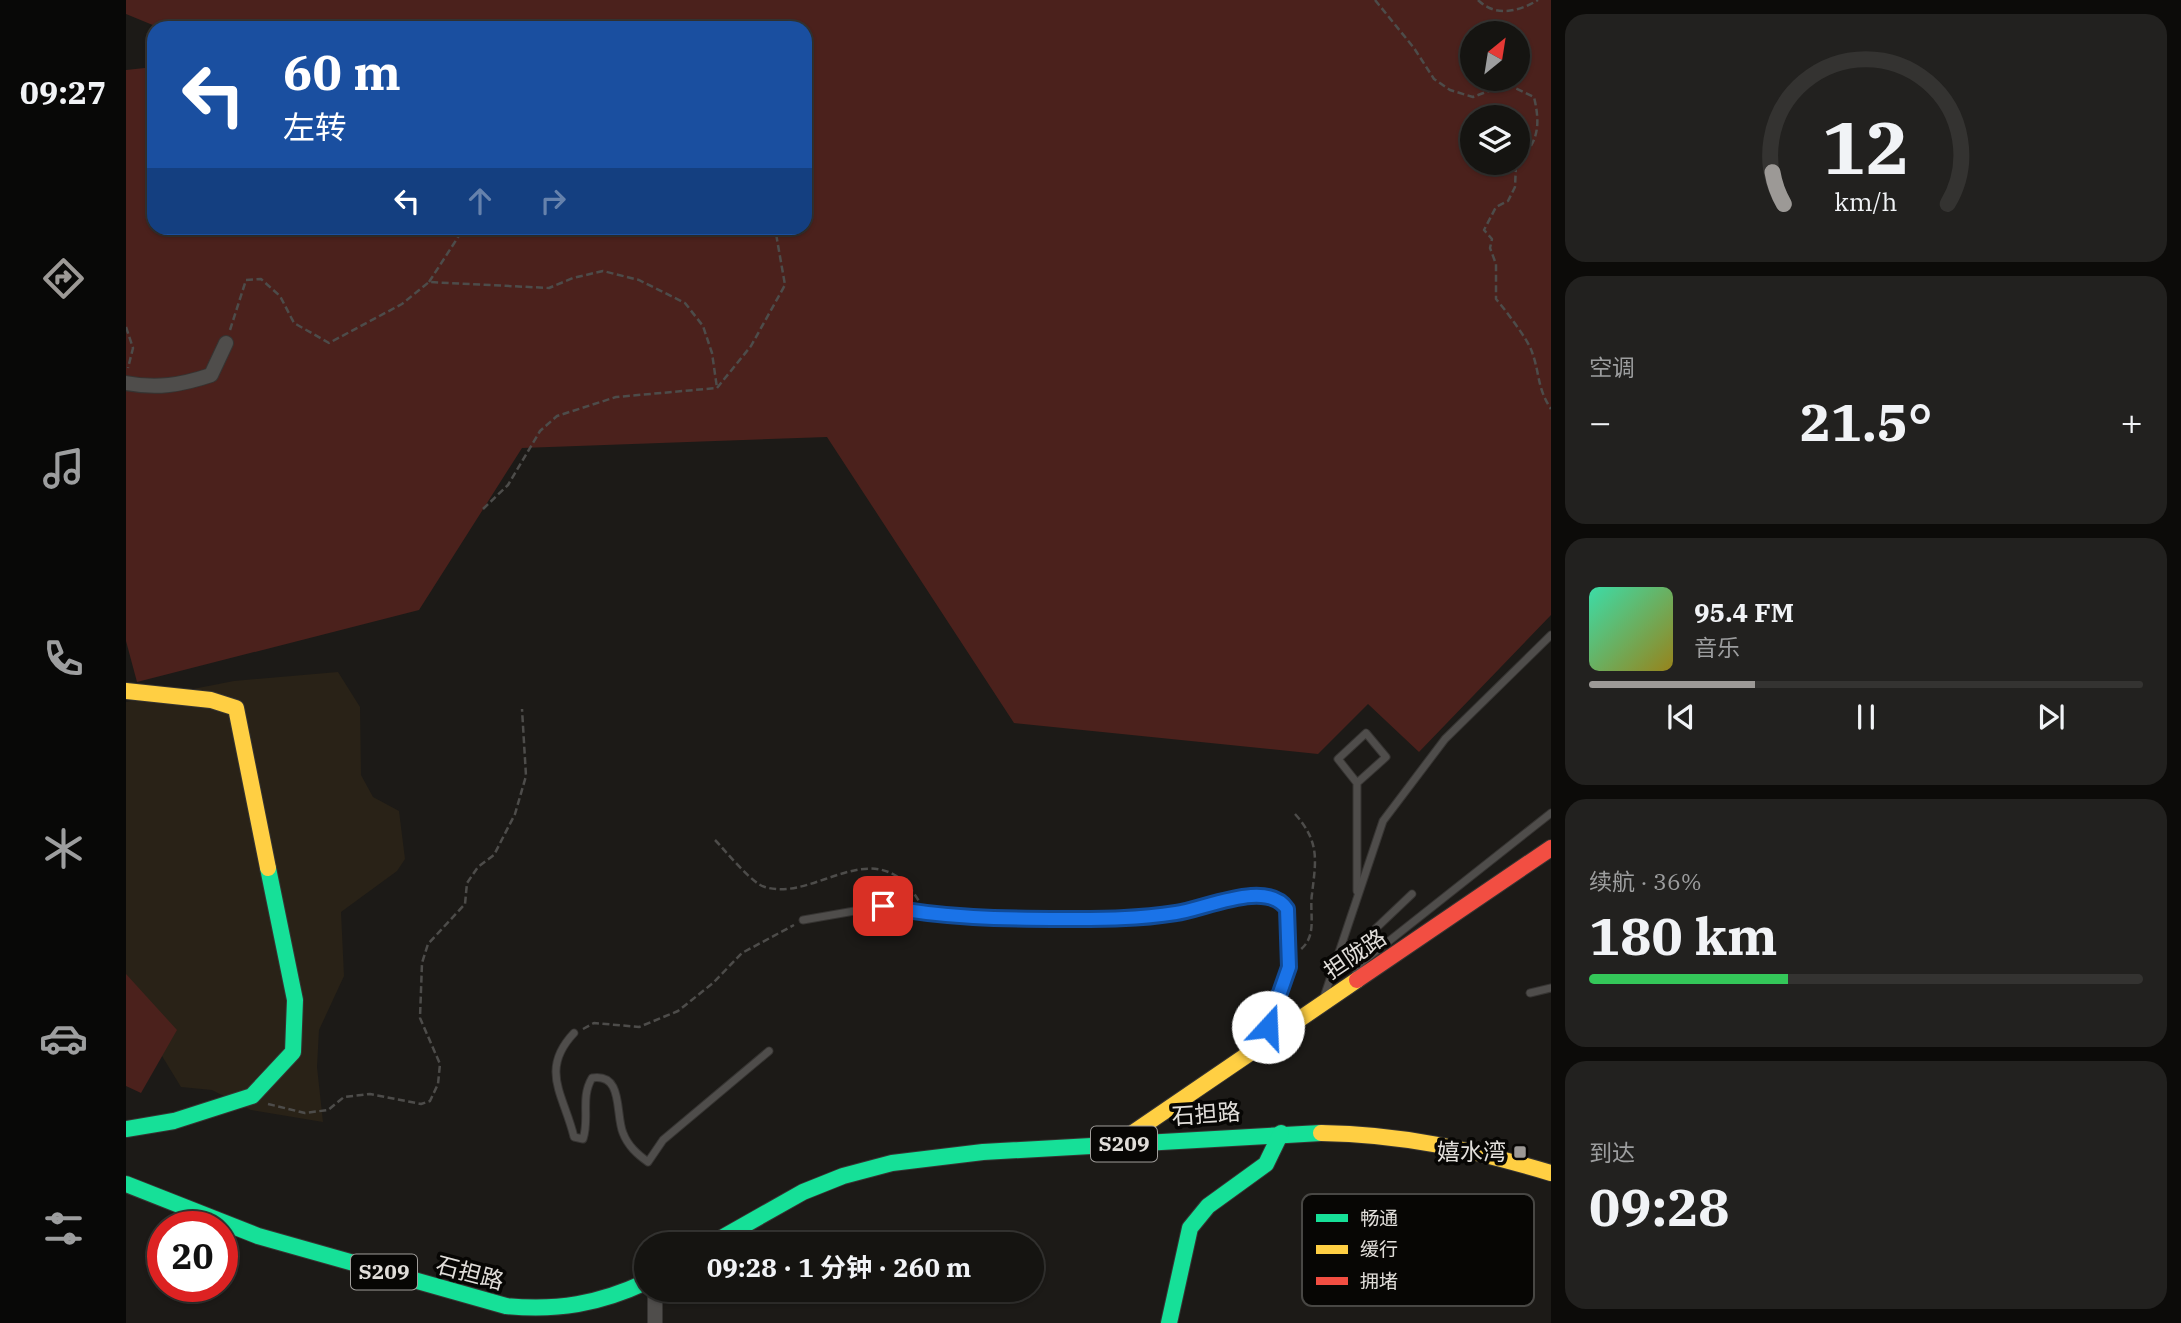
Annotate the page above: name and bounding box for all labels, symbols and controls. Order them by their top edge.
north arrow [1460,21,1530,91]
map controls [1460,21,1530,175]
text: 60 m [283,40,401,103]
icon: left [168,49,259,140]
text: 09:27 [20,71,106,113]
text: 12 [1822,99,1910,194]
button: layers [1460,105,1530,175]
text: 左转 [283,106,347,148]
icon: left [388,182,426,220]
icon: ahead [461,182,499,220]
icon: right [534,182,572,220]
text: km/h [1834,185,1898,218]
icon: directions [39,254,88,303]
text: 空调 [1589,352,1635,382]
text: 21.5° [1800,388,1932,455]
text: − [1589,397,1612,446]
text: + [2120,397,2143,446]
icon: music [39,444,88,493]
text: 95.4 FM [1694,595,1794,629]
text: 音乐 [1694,632,1740,662]
icon: phone [39,634,88,683]
icon: previous [1662,698,1700,736]
icon: pause [1847,698,1885,736]
icon: next [2032,698,2070,736]
icon: climate [39,824,88,873]
text: 续航 · 36% [1589,866,1702,896]
pin [853,876,913,936]
icon: arrive [864,887,902,925]
text: 180 km [1589,902,1778,969]
street label: 担陇路 [1317,921,1391,985]
position arrow [1231,990,1305,1064]
icon: car [39,1014,88,1063]
street label: 石担路 [1170,1096,1241,1130]
road number: S209 [1091,1126,1157,1162]
place label: 嬉水湾 [1437,1136,1506,1166]
text: 到达 [1589,1137,1635,1167]
marker: 嬉水湾 [1512,1144,1528,1160]
text: 09:28 [1589,1173,1730,1240]
legend [1302,1194,1534,1306]
icon: filters [39,1204,88,1253]
text: 畅通 [1360,1206,1398,1230]
speed limit sign: 20 [147,1211,238,1302]
text: 缓行 [1360,1237,1398,1261]
street label: 石担路 [433,1249,507,1295]
text: 09:28 · 1 分钟 · 260 m [707,1250,971,1284]
road number: S209 [351,1254,417,1290]
text: 拥堵 [1360,1269,1398,1293]

